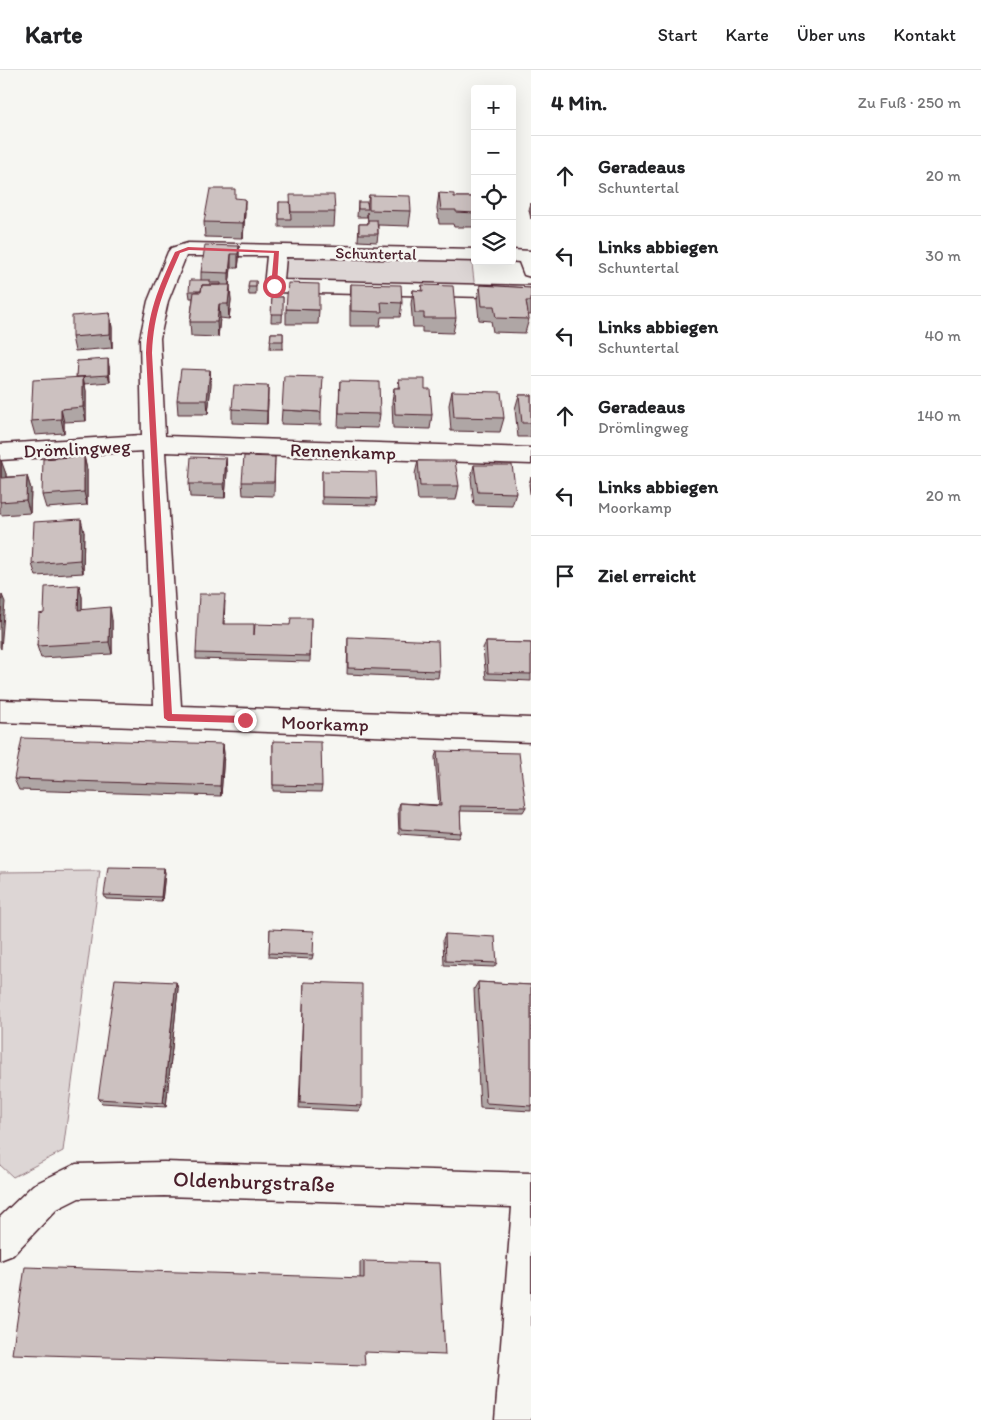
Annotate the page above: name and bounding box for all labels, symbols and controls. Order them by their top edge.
text: Karte [25,20,83,49]
text: Start [658,24,697,46]
text: Karte [725,24,769,46]
text: Über uns [797,24,866,46]
text: Kontakt [894,24,956,46]
map controls [471,85,516,265]
button: + [471,85,516,130]
text: 4 Min. [551,90,607,115]
text: Zu Fuß · 250 m [858,93,961,112]
button: − [471,130,516,175]
text: Geradeaus [598,155,685,178]
icon: ahead [551,162,579,190]
text: 20 m [926,166,961,185]
button: locate [471,175,516,220]
text: Schuntertal [598,178,679,197]
button: layers [471,220,516,265]
text: Links abbiegen [598,235,718,258]
icon: left [551,242,579,270]
street label: Schuntertal [335,243,417,264]
text: 30 m [925,246,961,265]
text: Schuntertal [598,258,679,277]
route start [263,275,286,298]
text: Links abbiegen [598,315,718,338]
icon: left [551,322,579,350]
text: 40 m [924,326,961,345]
text: Schuntertal [598,338,679,357]
text: Geradeaus [598,395,685,418]
icon: ahead [551,402,579,430]
text: 140 m [917,406,961,425]
text: Drömlingweg [598,418,689,437]
street label: Drömlingweg [23,434,132,463]
street label: Rennenkamp [290,438,396,465]
text: Links abbiegen [598,475,718,498]
icon: left [551,482,579,510]
text: 20 m [926,486,961,505]
text: Moorkamp [598,498,672,517]
icon: arrive [551,562,579,590]
text: Ziel erreicht [598,564,696,587]
route end [234,709,257,732]
street label: Moorkamp [281,710,369,737]
street label: Oldenburgstraße [173,1165,335,1198]

